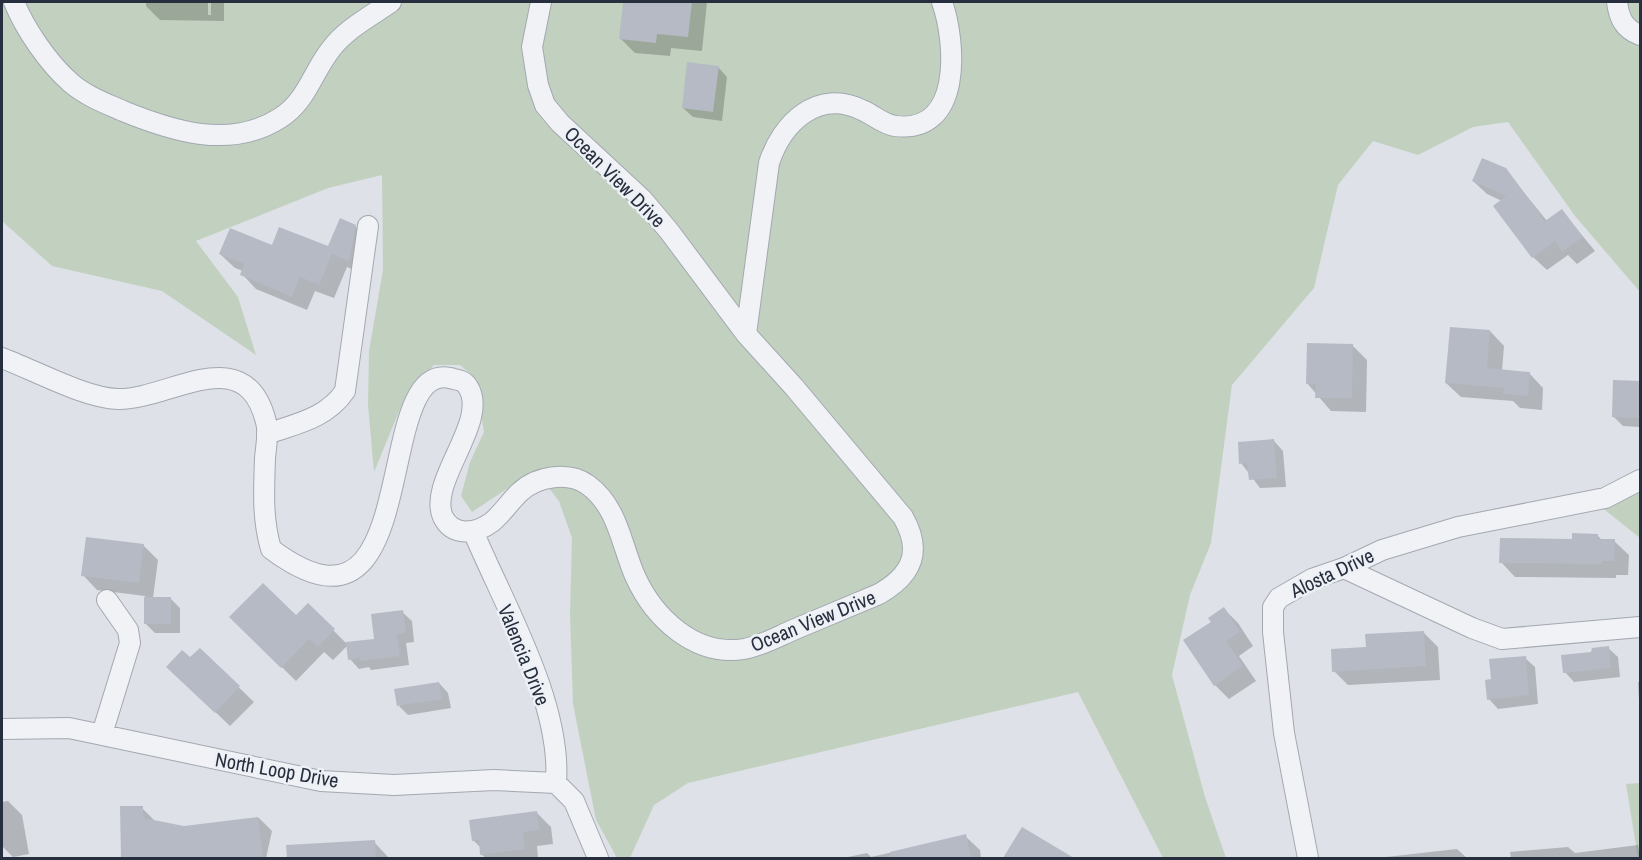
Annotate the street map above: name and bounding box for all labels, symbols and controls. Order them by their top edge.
street label: Ocean View Drive [559,120,672,233]
street label: Alosta Drive [1285,541,1378,604]
street label: Ocean View Drive [746,583,879,658]
street label: Valencia Drive [492,600,557,709]
street label: North Loop Drive [213,745,341,794]

